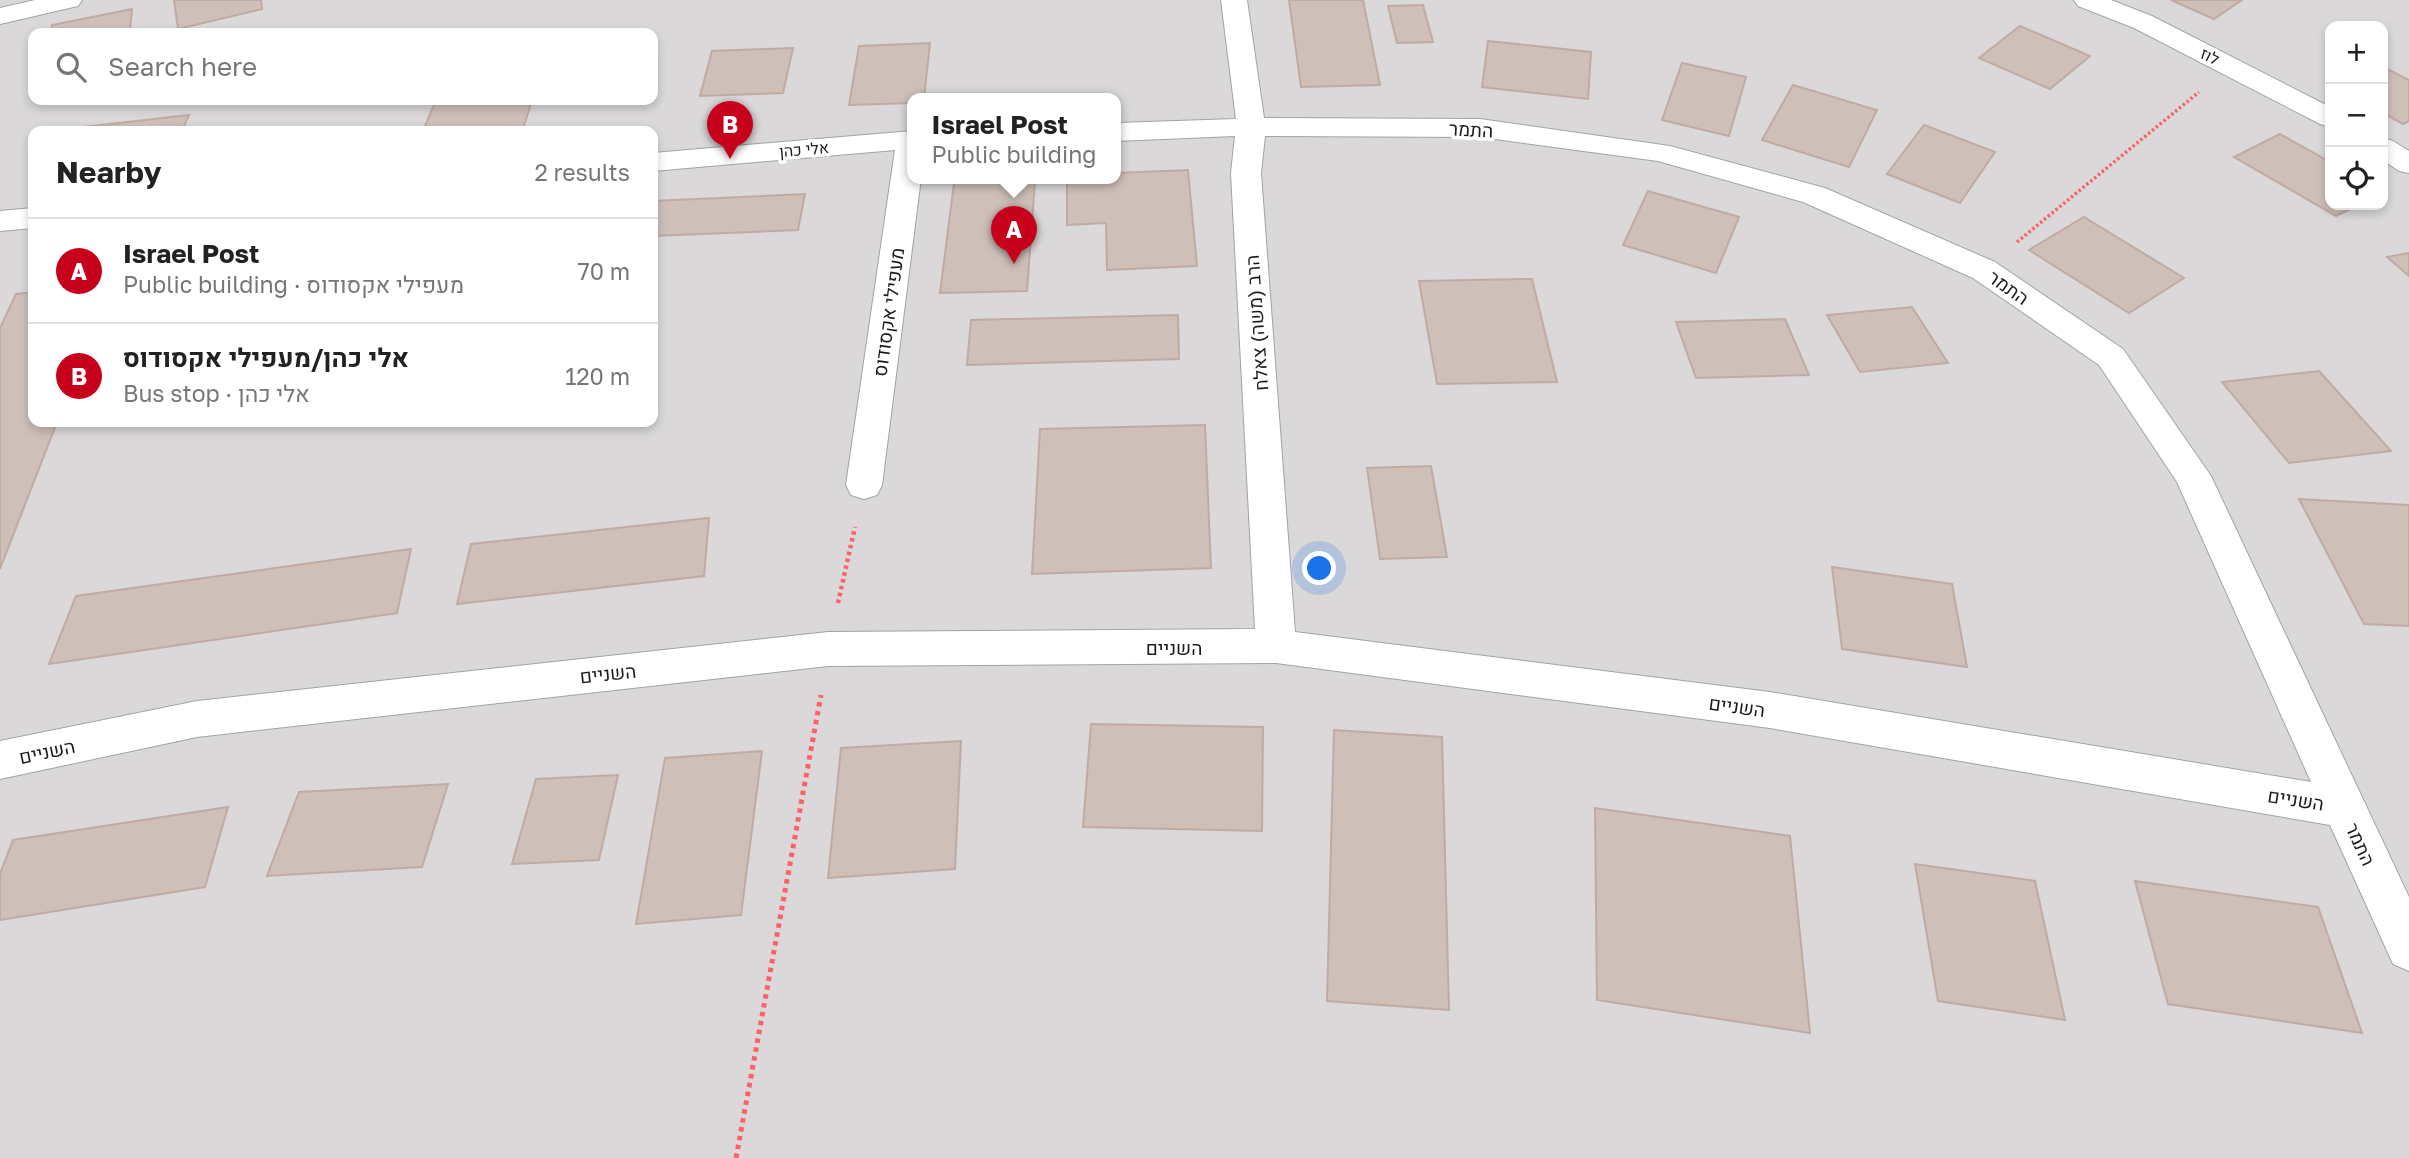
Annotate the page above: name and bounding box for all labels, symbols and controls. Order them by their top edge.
map controls [2325,21,2388,210]
button: + [2325,21,2388,84]
search box [28,28,658,105]
street label: לוז [2197,43,2223,69]
icon: search [52,48,90,86]
text: Search here [108,51,257,82]
button: − [2325,84,2388,147]
popup [907,93,1121,184]
pin: B [707,101,753,159]
text: Israel Post [932,109,1068,140]
street label: התמר [1448,116,1494,142]
street label: אלי כהן [778,137,830,161]
text: Public building [932,140,1096,168]
button: locate [2325,147,2388,210]
text: Nearby [56,154,161,190]
text: 2 results [534,158,630,186]
pin: A [991,206,1037,264]
text: Israel Post [123,238,259,269]
street label: מעפילי אקסודוס [868,246,908,378]
street label: הרב (משה) צאלח [1240,254,1272,392]
text: A [71,257,87,285]
text: 70 m [577,257,630,285]
street label: התמר [1984,265,2034,309]
text: Public building · מעפילי אקסודוס [123,270,464,298]
text: אלי כהן/מעפילי אקסודוס [123,342,409,373]
text: B [71,362,87,390]
text: 120 m [565,362,630,390]
text: Bus stop · אלי כהן [123,379,310,407]
your location [1302,551,1336,585]
street label: השניים [1146,636,1202,659]
street label: השניים [579,659,637,687]
street label: השניים [1707,691,1767,721]
street label: השניים [17,734,77,768]
street label: השניים [2266,783,2326,815]
street label: התמר [2341,819,2381,869]

